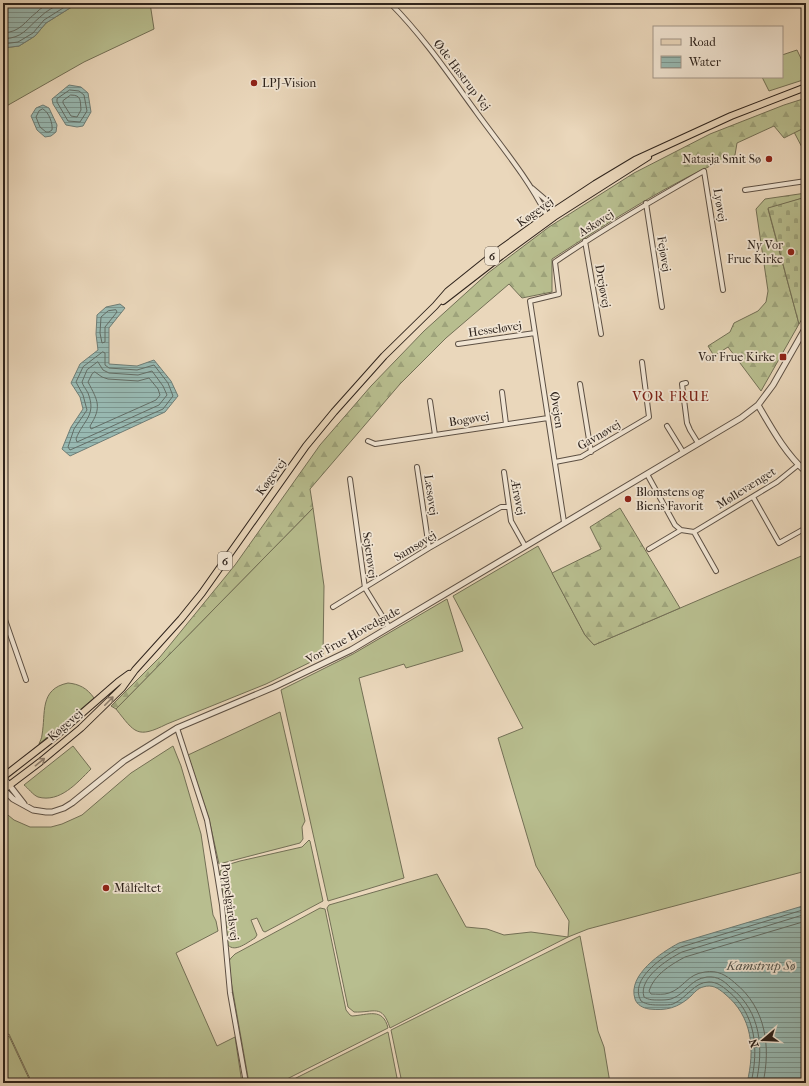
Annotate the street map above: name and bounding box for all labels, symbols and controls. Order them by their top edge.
legend [653,26,783,78]
text: Road [689,35,716,49]
street label: Øde Hastrup Vej [431,37,493,113]
text: Water [688,55,722,69]
place label: LPJ-Vision [262,76,316,90]
marker: LPJ-Vision [249,78,259,88]
place label: Natasja Smit Sø [682,152,761,166]
marker: Natasja Smit Sø [764,154,774,164]
street label: Lyøvej [710,187,730,223]
street label: Køgevej [514,194,556,230]
street label: Askøvej [575,207,616,240]
street label: Fejøvej [654,235,674,273]
place label: Ny Vor Frue Kirke [727,238,784,266]
road number: 6 [485,247,499,265]
marker: Ny Vor Frue Kirke [786,247,796,257]
street label: Drejøvej [592,263,614,309]
street label: Hesseløvej [467,318,523,340]
place label: Vor Frue Kirke [697,350,775,364]
marker: Vor Frue Kirke [778,352,788,362]
district label: VOR FRUE [631,388,710,405]
street label: Øvejen [547,391,567,429]
street label: Bogøvej [448,409,490,429]
street label: Gavnøvej [575,417,623,453]
street label: Køgevej [253,456,289,498]
street label: Møllevænget [714,464,779,512]
street label: Læsøvej [421,474,441,516]
street label: Ærøvej [508,477,528,516]
place label: Blomstens og Biens Favorit [636,485,705,513]
marker: Blomstens og Biens Favorit [623,494,633,504]
street label: Samsøvej [391,528,439,564]
street label: Sejerøvej [360,531,380,579]
road number: 6 [218,552,232,570]
street label: Vor Frue Hovedgade [303,603,403,667]
one-way arrow [104,696,114,705]
street label: Køgevej [45,706,85,744]
one-way arrow [34,758,45,767]
street label: Poppelgårdsvej [218,862,242,942]
place label: Målfeltet [114,881,162,895]
marker: Målfeltet [101,883,111,893]
water label: Kamstrup Sø [725,958,796,973]
north arrow [743,1020,783,1060]
text: N [746,1036,762,1049]

